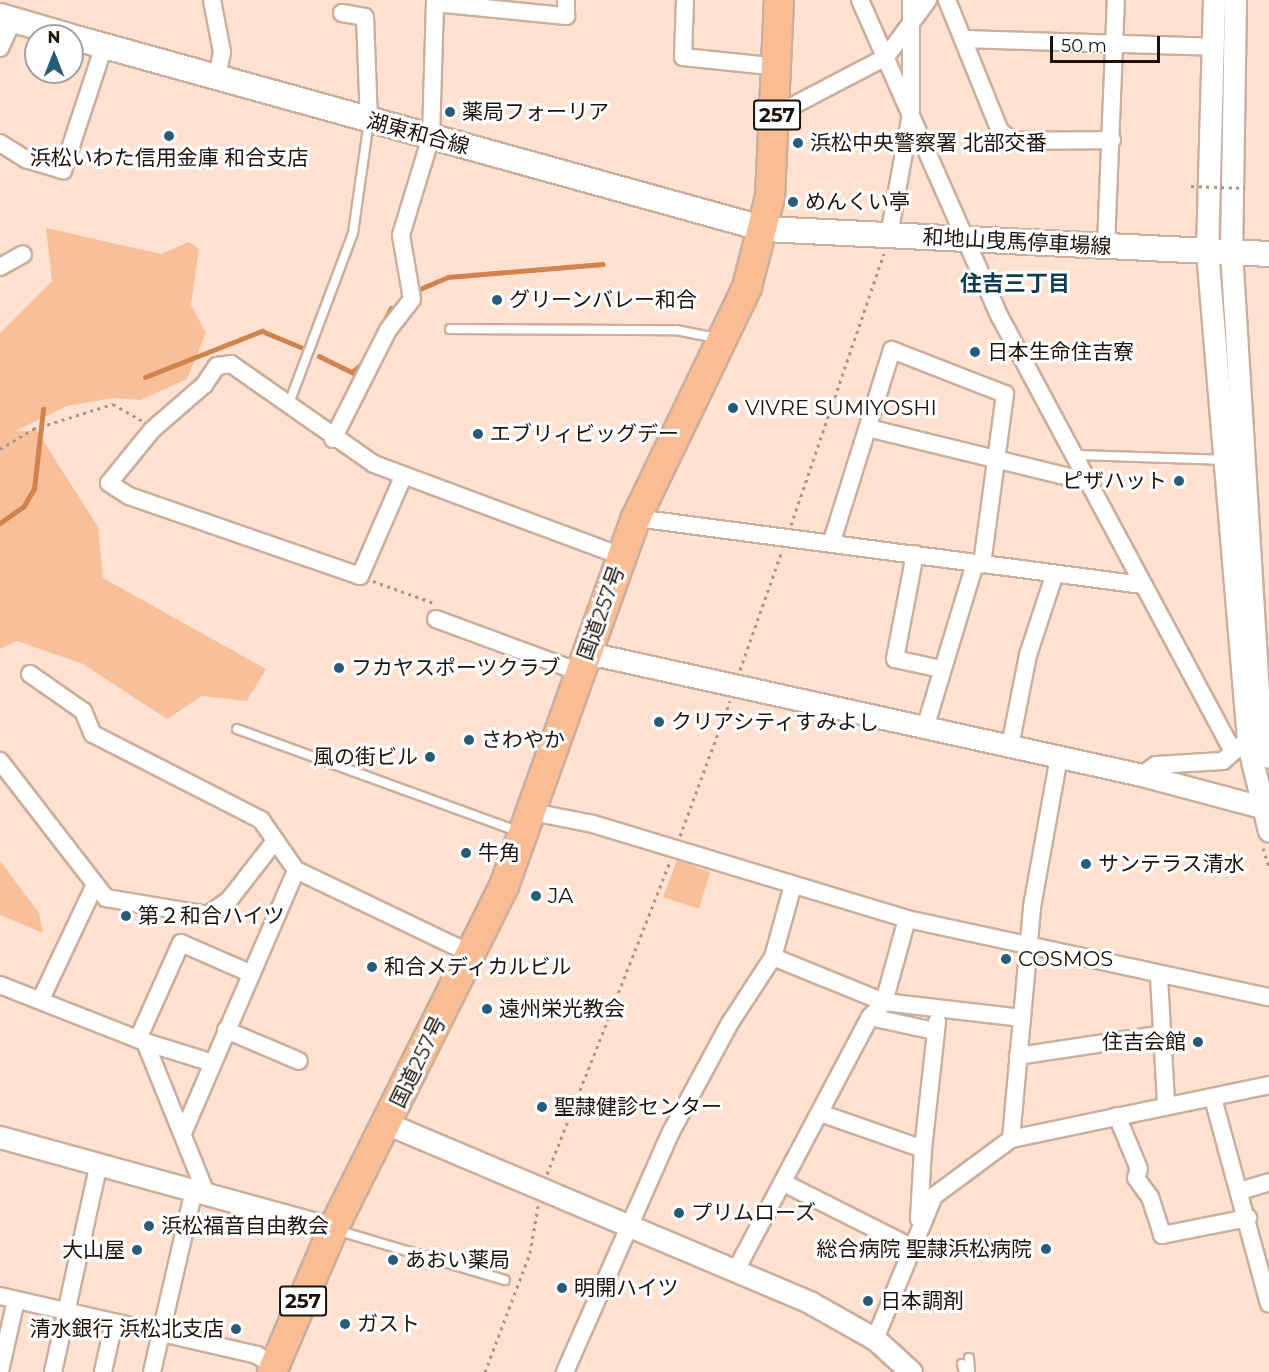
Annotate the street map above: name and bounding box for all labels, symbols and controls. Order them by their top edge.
north arrow [24,24,84,84]
scale bar [1053,24,1162,62]
text: N [48,28,60,47]
text: 50 m [1061,35,1107,57]
road number: 257 [753,98,801,132]
place label: 薬局フォーリア [462,99,609,125]
marker: 薬局フォーリア [443,105,457,119]
street label: 湖東和合線 [364,108,472,160]
marker: 浜松いわた信用金庫 和合支店 [162,129,176,143]
place label: 浜松中央警察署 北部交番 [810,130,1047,156]
marker: 浜松中央警察署 北部交番 [791,136,805,150]
place label: 浜松いわた信用金庫 和合支店 [30,145,308,171]
place label: めんくい亭 [805,189,910,215]
marker: めんくい亭 [786,195,800,209]
street label: 和地山曳馬停車場線 [922,224,1112,260]
district label: 住吉三丁目 [960,271,1070,297]
place label: グリーンバレー和合 [509,287,698,313]
marker: グリーンバレー和合 [490,293,504,307]
place label: 日本生命住吉寮 [987,339,1134,365]
marker: 日本生命住吉寮 [968,345,982,359]
place label: VIVRE SUMIYOSHI [745,395,937,421]
marker: VIVRE SUMIYOSHI [726,401,740,415]
place label: エブリィビッグデー [490,421,679,447]
marker: エブリィビッグデー [471,427,485,441]
place label: ピザハット [1062,468,1167,494]
marker: ピザハット [1172,474,1186,488]
street label: 国道257号 [572,562,630,664]
place label: フカヤスポーツクラブ [351,655,561,681]
marker: フカヤスポーツクラブ [332,661,346,675]
place label: クリアシティすみよし [671,709,881,735]
marker: クリアシティすみよし [652,715,666,729]
place label: さわやか [481,727,565,753]
marker: さわやか [462,733,476,747]
place label: 風の街ビル [313,744,418,770]
marker: 風の街ビル [423,750,437,764]
place label: 牛角 [478,840,520,866]
marker: 牛角 [459,846,473,860]
place label: サンテラス清水 [1098,851,1245,877]
marker: サンテラス清水 [1079,857,1093,871]
place label: JA [548,883,573,909]
marker: JA [529,889,543,903]
place label: 第２和合ハイツ [138,903,285,929]
marker: 第２和合ハイツ [119,909,133,923]
place label: COSMOS [1018,946,1113,972]
marker: COSMOS [999,952,1013,966]
place label: 和合メディカルビル [384,954,573,980]
marker: 和合メディカルビル [365,960,379,974]
place label: 遠州栄光教会 [499,996,625,1022]
marker: 遠州栄光教会 [480,1002,494,1016]
street label: 国道257号 [385,1012,451,1112]
place label: 住吉会館 [1102,1029,1186,1055]
marker: 住吉会館 [1191,1035,1205,1049]
place label: 聖隷健診センター [554,1094,722,1120]
marker: 聖隷健診センター [535,1100,549,1114]
place label: プリムローズ [691,1200,817,1226]
marker: プリムローズ [672,1206,686,1220]
place label: 浜松福音自由教会 [161,1213,329,1239]
marker: 浜松福音自由教会 [142,1219,156,1233]
place label: 総合病院 聖隷浜松病院 [816,1236,1032,1262]
place label: 大山屋 [62,1237,125,1263]
marker: 総合病院 聖隷浜松病院 [1037,1240,1055,1258]
marker: 大山屋 [130,1243,144,1257]
place label: あおい薬局 [405,1247,510,1273]
marker: あおい薬局 [386,1253,400,1267]
place label: 明開ハイツ [574,1275,679,1301]
marker: 明開ハイツ [555,1281,569,1295]
road number: 257 [279,1284,327,1318]
place label: 日本調剤 [880,1288,964,1314]
marker: 日本調剤 [861,1294,875,1308]
place label: ガスト [357,1311,420,1337]
place label: 清水銀行 浜松北支店 [29,1316,224,1342]
marker: ガスト [338,1317,352,1331]
marker: 清水銀行 浜松北支店 [229,1322,243,1336]

